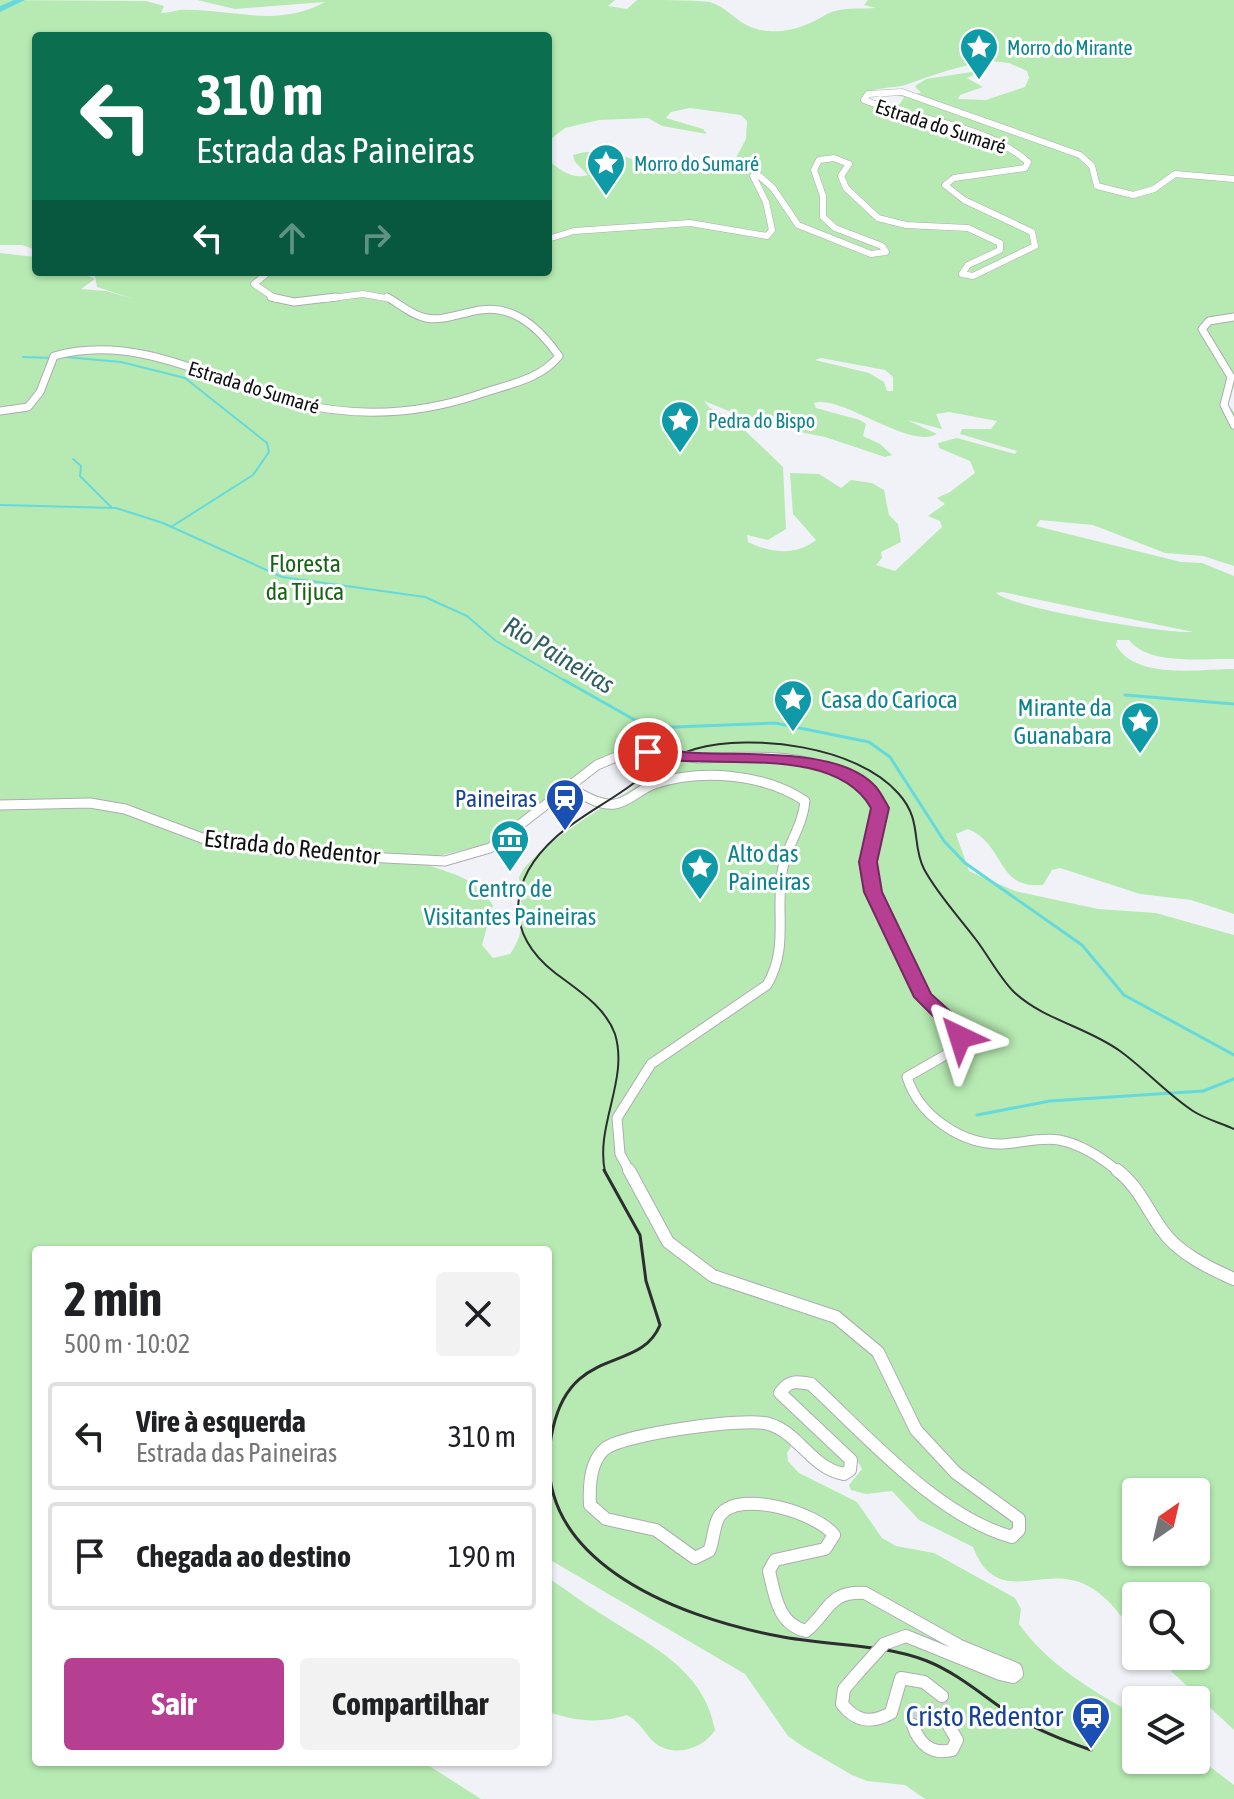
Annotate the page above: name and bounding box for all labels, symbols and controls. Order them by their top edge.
place icon: Morro do Mirante [958,26,1000,81]
place label: Morro do Mirante [1007,36,1133,59]
text: 310 m [196,63,323,127]
icon: left [64,64,168,168]
street label: Estrada do Sumaré [873,94,1009,158]
text: Estrada das Paineiras [196,129,475,171]
place icon: Morro do Sumaré [585,142,627,197]
place label: Morro do Sumaré [634,152,759,175]
icon: left [186,216,230,260]
icon: ahead [270,216,314,260]
icon: right [354,216,398,260]
street label: Estrada do Sumaré [186,356,322,418]
place icon: Pedra do Bispo [659,399,701,454]
place label: Pedra do Bispo [708,409,815,432]
park label: Floresta da Tijuca [266,550,344,605]
water label: Rio Paineiras [498,610,620,700]
place icon: Casa do Carioca [772,678,814,733]
place label: Casa do Carioca [821,686,958,713]
place label: Mirante da Guanabara [1013,694,1112,749]
place icon: Mirante da Guanabara [1119,700,1161,755]
pin [614,718,682,786]
icon: arrive [626,730,670,774]
station icon: Paineiras [544,777,586,832]
place label: Paineiras [455,785,537,812]
museum icon: Centro de Visitantes Paineiras [489,818,531,873]
street label: Estrada do Redentor [203,824,382,870]
place label: Alto das Paineiras [728,840,810,895]
place icon: Alto das Paineiras [679,846,721,901]
place label: Centro de Visitantes Paineiras [424,875,596,930]
position arrow [918,995,1002,1079]
text: 2 min [64,1271,162,1326]
button: close [436,1272,520,1356]
text: 500 m · 10:02 [64,1329,190,1359]
text: Vire à esquerda [136,1404,306,1438]
icon: left [68,1414,112,1458]
text: 310 m [448,1419,516,1453]
text: Estrada das Paineiras [136,1438,337,1468]
north arrow [1122,1478,1210,1566]
map controls [1122,1478,1210,1774]
icon: arrive [68,1534,112,1578]
text: Chegada ao destino [136,1539,351,1573]
text: 190 m [448,1539,516,1573]
button: search [1122,1582,1210,1670]
button: Sair [64,1658,284,1750]
button: Compartilhar [300,1658,520,1750]
button: layers [1122,1686,1210,1774]
station icon: Cristo Redentor [1070,1695,1112,1750]
place label: Cristo Redentor [906,1700,1064,1732]

